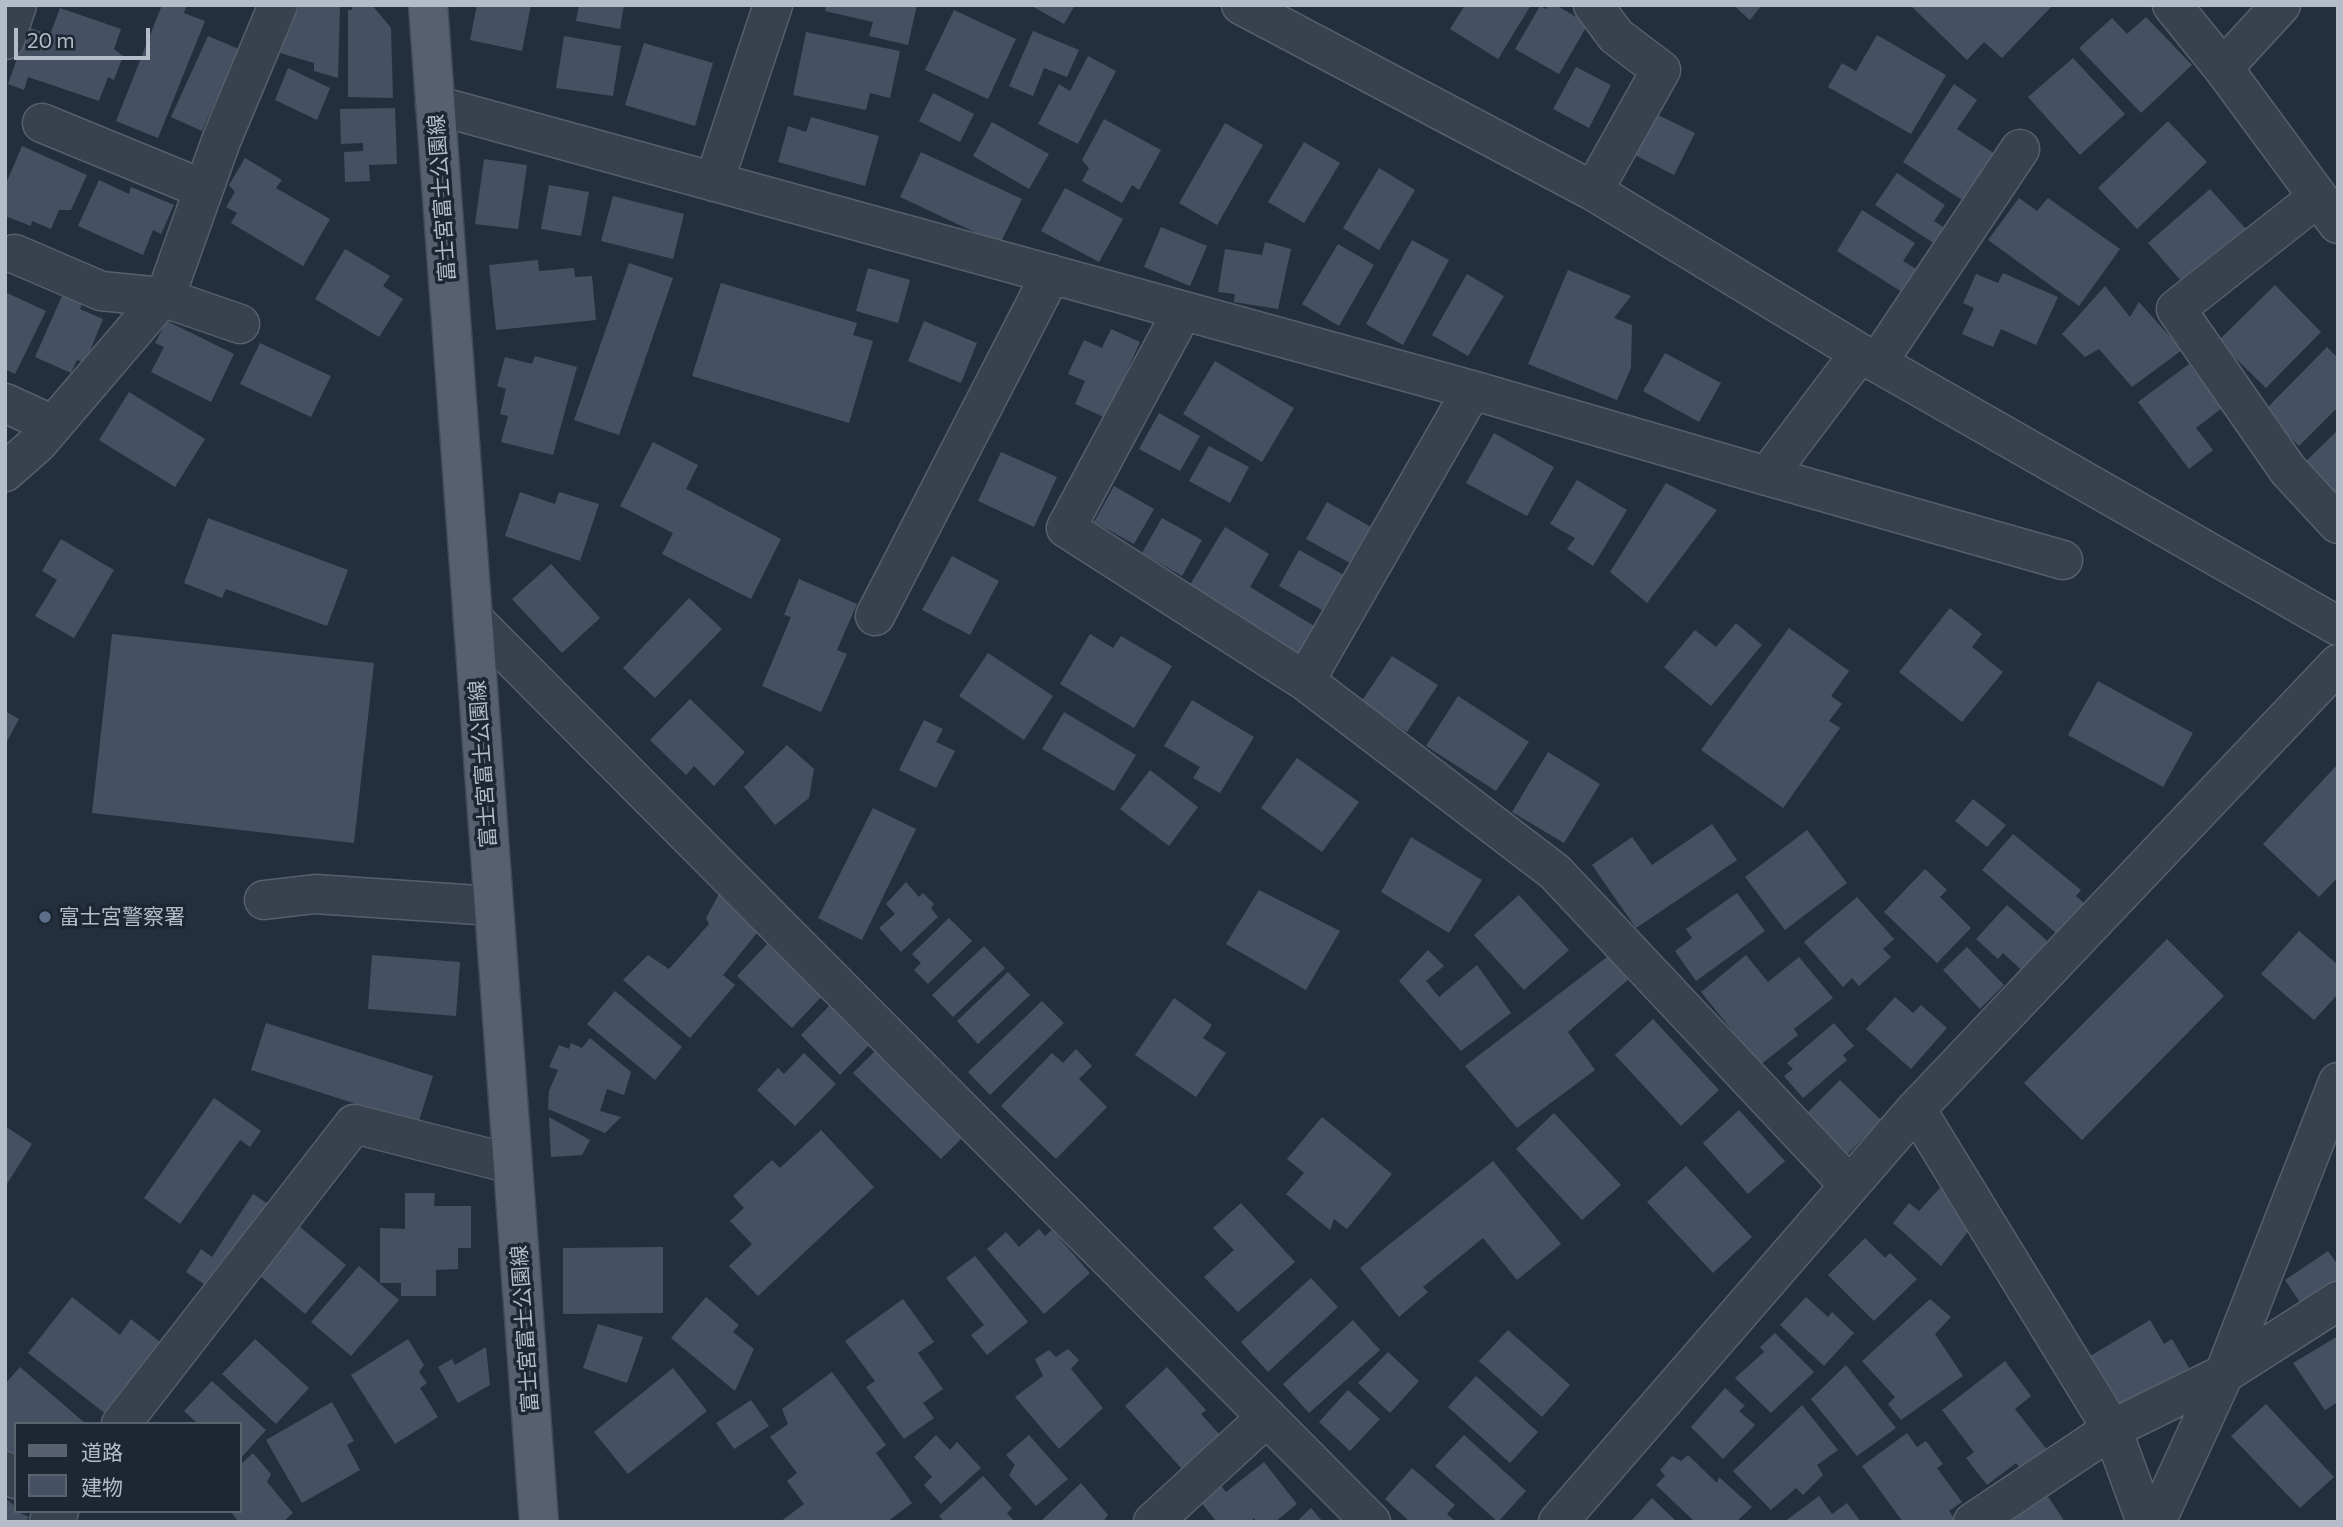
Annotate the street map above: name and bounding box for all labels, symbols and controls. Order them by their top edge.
scale bar [18,14,154,58]
text: 20 m [27,27,75,52]
street label: 富士宮富士公園線 [424,113,460,283]
street label: 富士宮富士公園線 [465,679,501,849]
place label: 富士宮警察署 [59,904,185,930]
marker: 富士宮警察署 [37,909,53,925]
street label: 富士宮富士公園線 [507,1244,543,1414]
legend [14,1422,242,1513]
text: 道路 [81,1439,123,1464]
text: 建物 [81,1474,123,1499]

